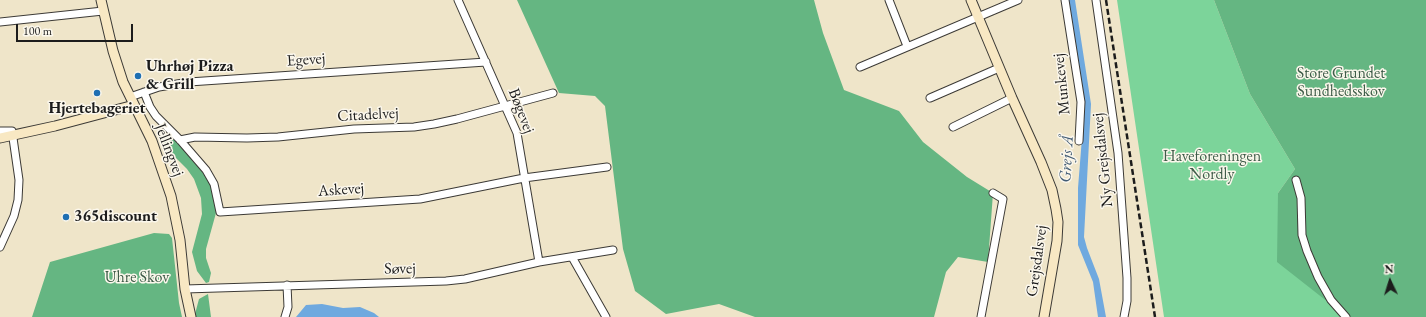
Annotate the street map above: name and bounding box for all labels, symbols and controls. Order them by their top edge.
scale bar [18,16,135,42]
text: 100 m [23,23,52,39]
street label: Egevej [286,49,326,71]
street label: Munkevej [1049,52,1075,116]
place label: Uhrhøj Pizza & Grill [146,57,233,95]
park label: Store Grundet Sundhedsskov [1297,64,1385,102]
marker: Uhrhøj Pizza & Grill [133,71,143,81]
street label: Bøgevej [504,86,538,136]
marker: Hjertebageriet [92,88,102,98]
place label: Hjertebageriet [48,99,146,119]
street label: Citadelvej [337,104,399,126]
street label: Ny Grejsdalsvej [1088,112,1118,208]
street label: Jellingvej [150,121,188,179]
water label: Grejs Å [1056,135,1078,183]
park label: Haveforeningen Nordly [1163,147,1261,185]
street label: Askevej [317,179,365,201]
place label: 365discount [74,207,157,227]
marker: 365discount [61,212,71,222]
street label: Grejsdalsvej [1022,224,1052,298]
street label: Søvej [384,259,416,279]
north arrow [1370,261,1410,301]
text: N [1384,262,1394,276]
park label: Uhre Skov [105,268,169,288]

